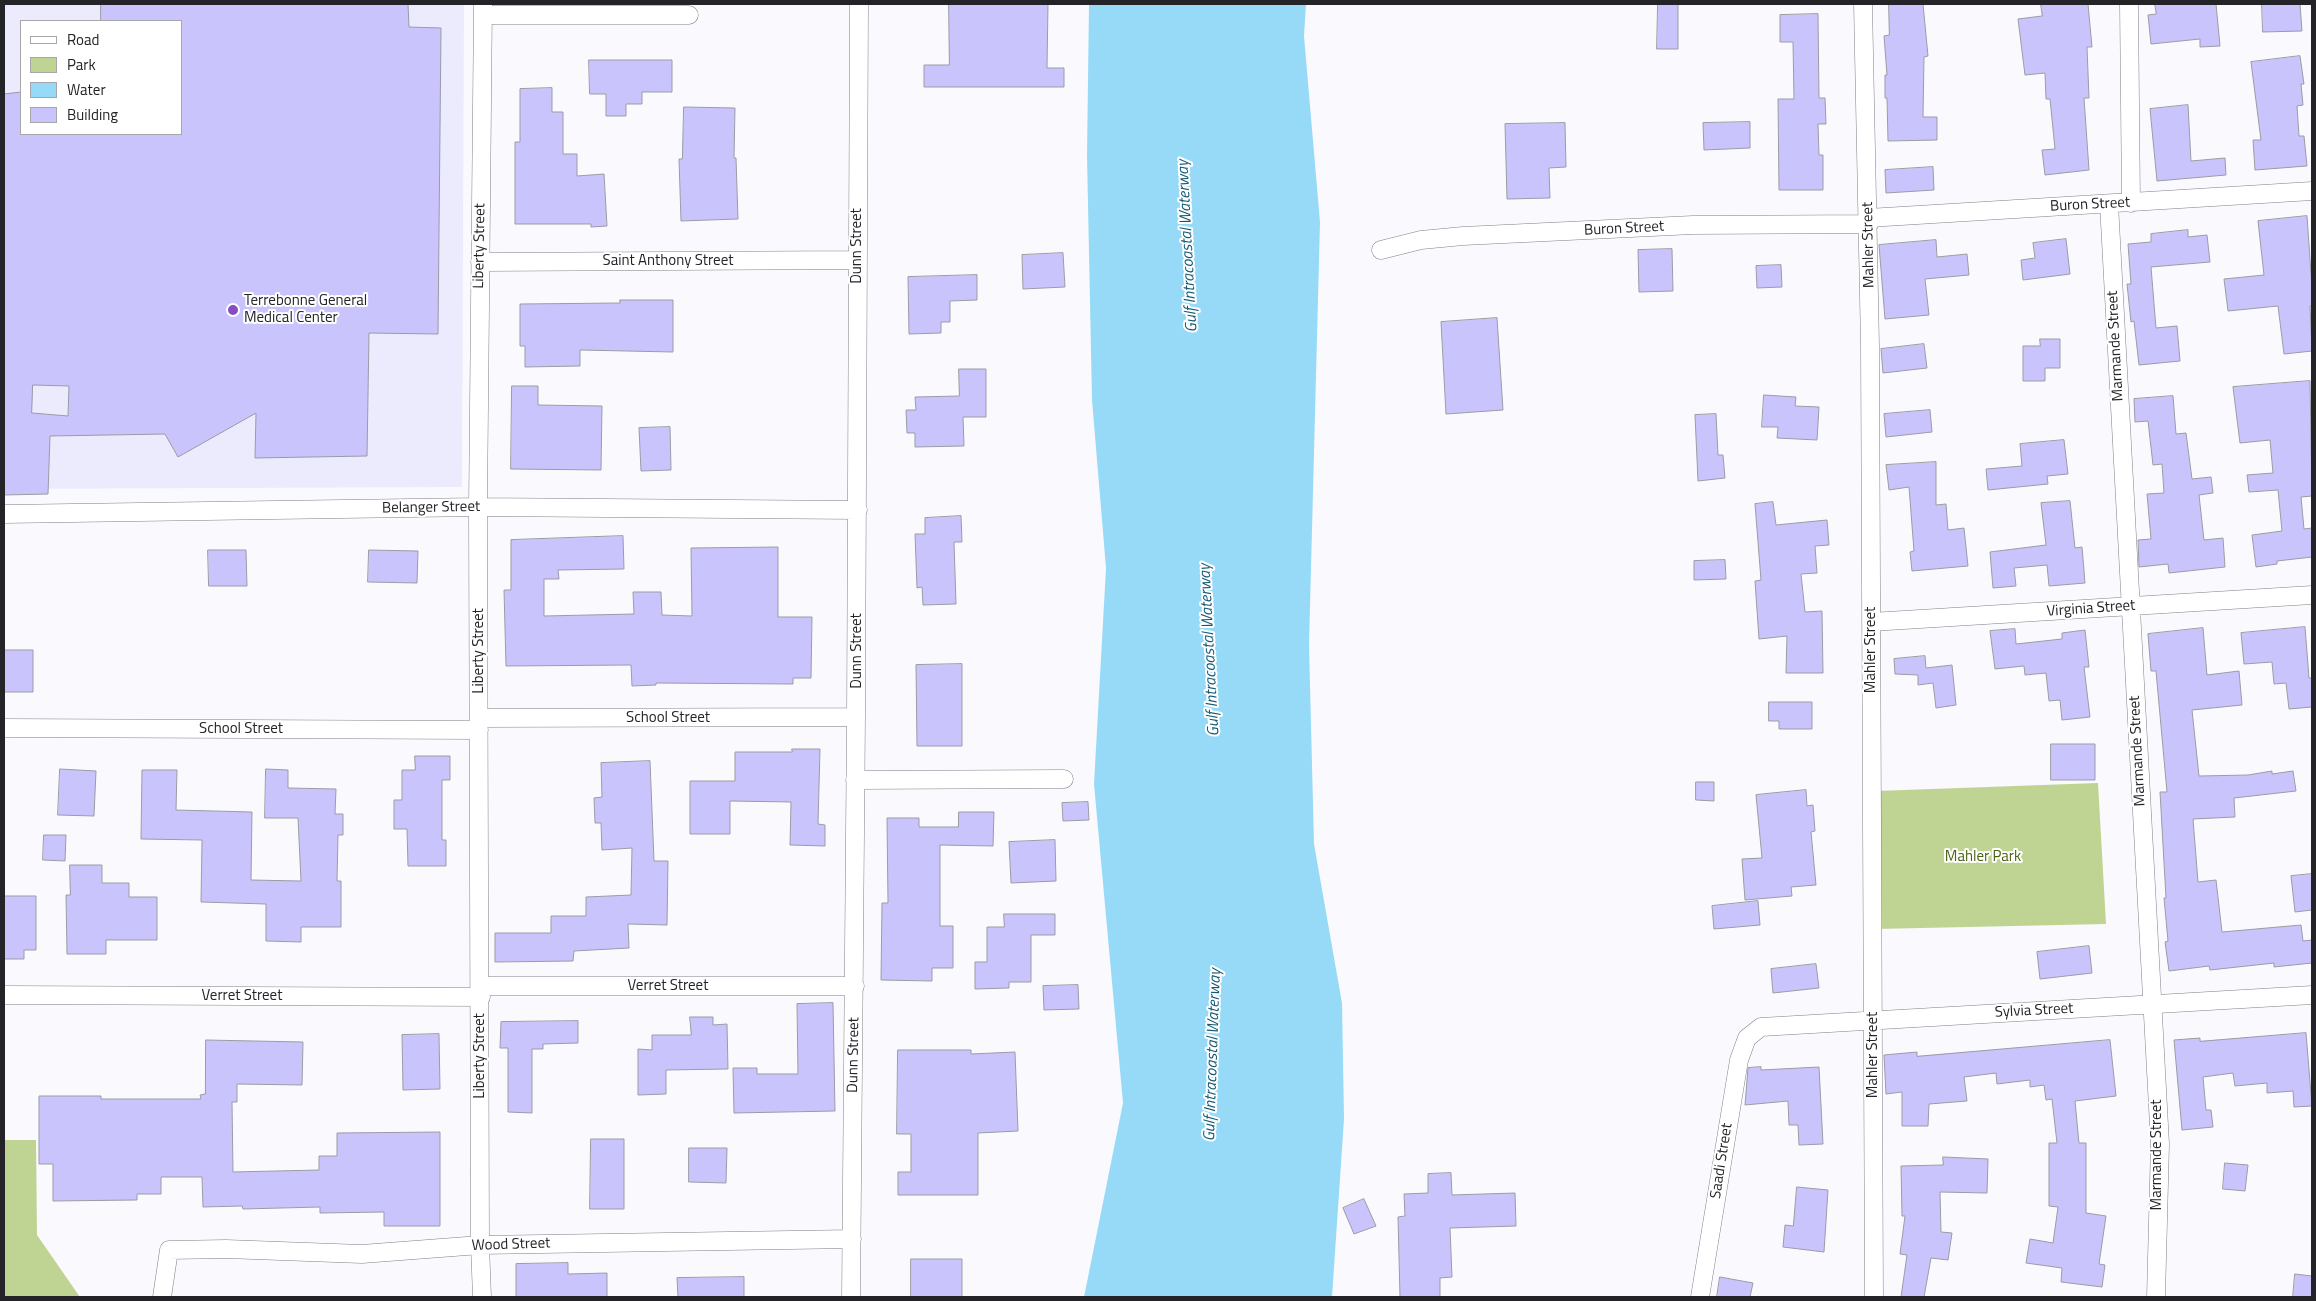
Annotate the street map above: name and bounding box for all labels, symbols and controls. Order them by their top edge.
legend [20,20,182,135]
text: Road [67,28,99,51]
text: Park [67,53,96,76]
text: Water [67,78,106,101]
text: Building [67,103,118,126]
water label: Gulf Intracoastal Waterway [1174,159,1202,333]
street label: Buron Street [2049,194,2131,216]
street label: Mahler Street [1859,202,1879,288]
street label: Liberty Street [470,203,490,289]
street label: Dunn Street [848,208,866,284]
street label: Buron Street [1583,218,1665,240]
street label: Saint Anthony Street [603,252,733,270]
street label: Marmande Street [2104,290,2128,402]
place label: Terrebonne General Medical Center [244,292,367,327]
marker: Terrebonne General Medical Center [226,303,240,317]
street label: Belanger Street [382,498,480,518]
water label: Gulf Intracoastal Waterway [1196,563,1224,737]
street label: Virginia Street [2046,597,2136,621]
street label: Mahler Street [1862,607,1880,693]
street label: Liberty Street [470,608,488,694]
street label: Dunn Street [848,613,866,689]
street label: Marmande Street [2126,695,2150,807]
street label: School Street [626,709,710,727]
street label: School Street [199,720,283,738]
park label: Mahler Park [1945,848,2021,866]
water label: Gulf Intracoastal Waterway [1200,968,1226,1142]
street label: Verret Street [628,977,708,995]
street label: Verret Street [202,987,282,1005]
street label: Sylvia Street [1994,1000,2074,1022]
street label: Mahler Street [1864,1012,1882,1098]
street label: Liberty Street [471,1013,489,1099]
street label: Dunn Street [844,1017,864,1093]
street label: Marmande Street [2148,1100,2166,1210]
street label: Saadi Street [1707,1122,1737,1200]
street label: Wood Street [471,1235,551,1255]

